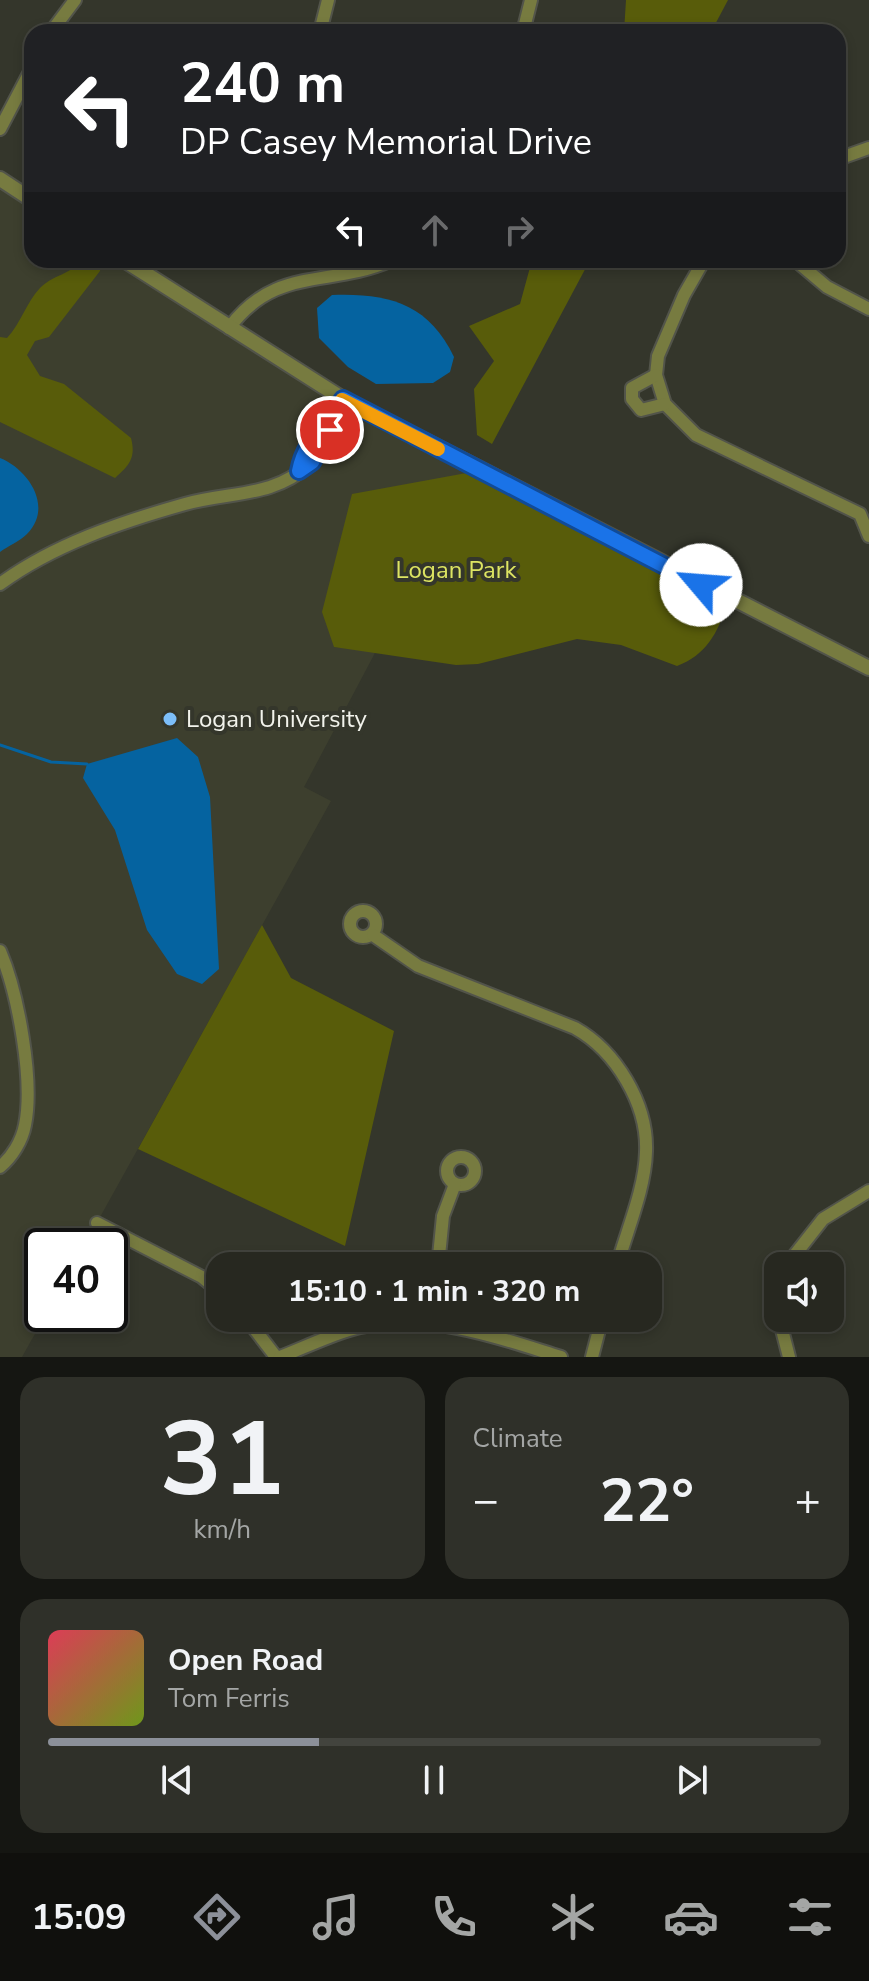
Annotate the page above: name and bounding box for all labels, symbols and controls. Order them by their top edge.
text: 240 m [180,45,345,122]
icon: left [48,56,152,160]
text: DP Casey Memorial Drive [180,118,592,167]
icon: left [329,208,373,252]
icon: ahead [413,208,457,252]
icon: right [497,208,541,252]
pin [296,396,364,464]
icon: arrive [308,408,352,452]
position arrow [659,543,743,627]
park label: Logan Park [396,554,517,586]
place label: Logan University [186,703,368,735]
marker: Logan University [161,710,179,728]
speed limit sign: 40 [24,1228,128,1332]
map controls [764,1252,844,1332]
button: sound [764,1252,844,1332]
text: 15:10 · 1 min · 320 m [288,1271,580,1312]
text: 31 [160,1389,285,1531]
text: Climate [473,1421,563,1456]
text: 22° [599,1460,694,1542]
text: − [473,1471,499,1531]
text: + [795,1471,821,1531]
text: km/h [194,1512,251,1547]
text: Open Road [168,1640,323,1681]
text: Tom Ferris [168,1681,290,1716]
icon: previous [155,1758,199,1802]
icon: pause [412,1758,456,1802]
icon: next [670,1758,714,1802]
icon: directions [189,1889,245,1945]
icon: music [308,1889,364,1945]
icon: phone [426,1889,482,1945]
icon: climate [545,1889,601,1945]
icon: car [663,1889,719,1945]
icon: filters [782,1889,838,1945]
text: 15:09 [31,1893,127,1942]

